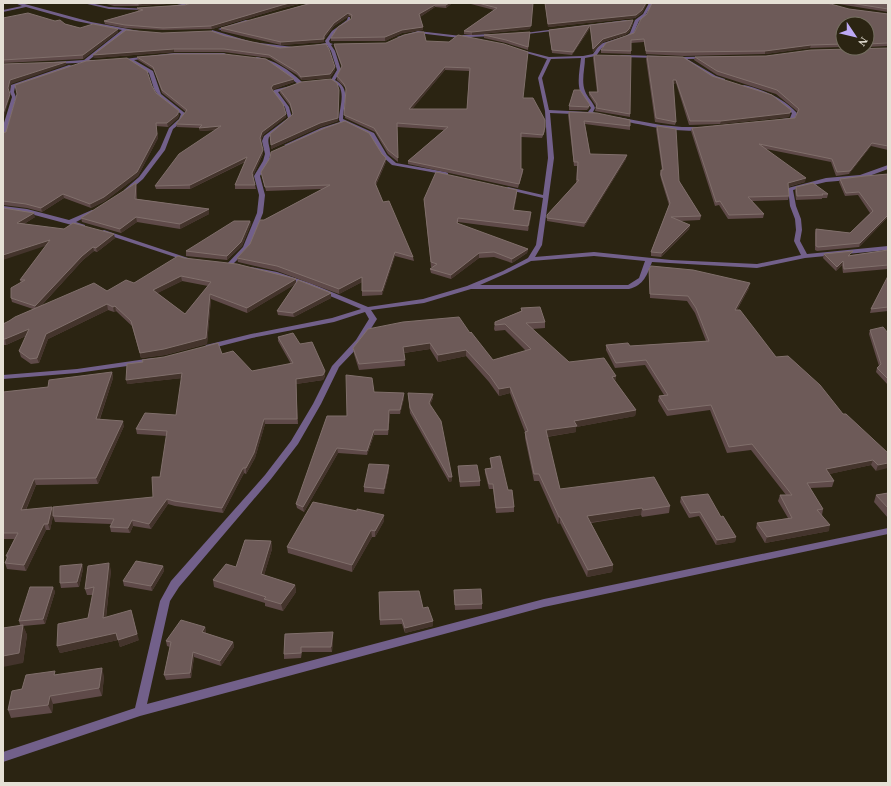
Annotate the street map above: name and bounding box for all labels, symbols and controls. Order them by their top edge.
north arrow [835,16,875,56]
text: N [856,35,870,48]

